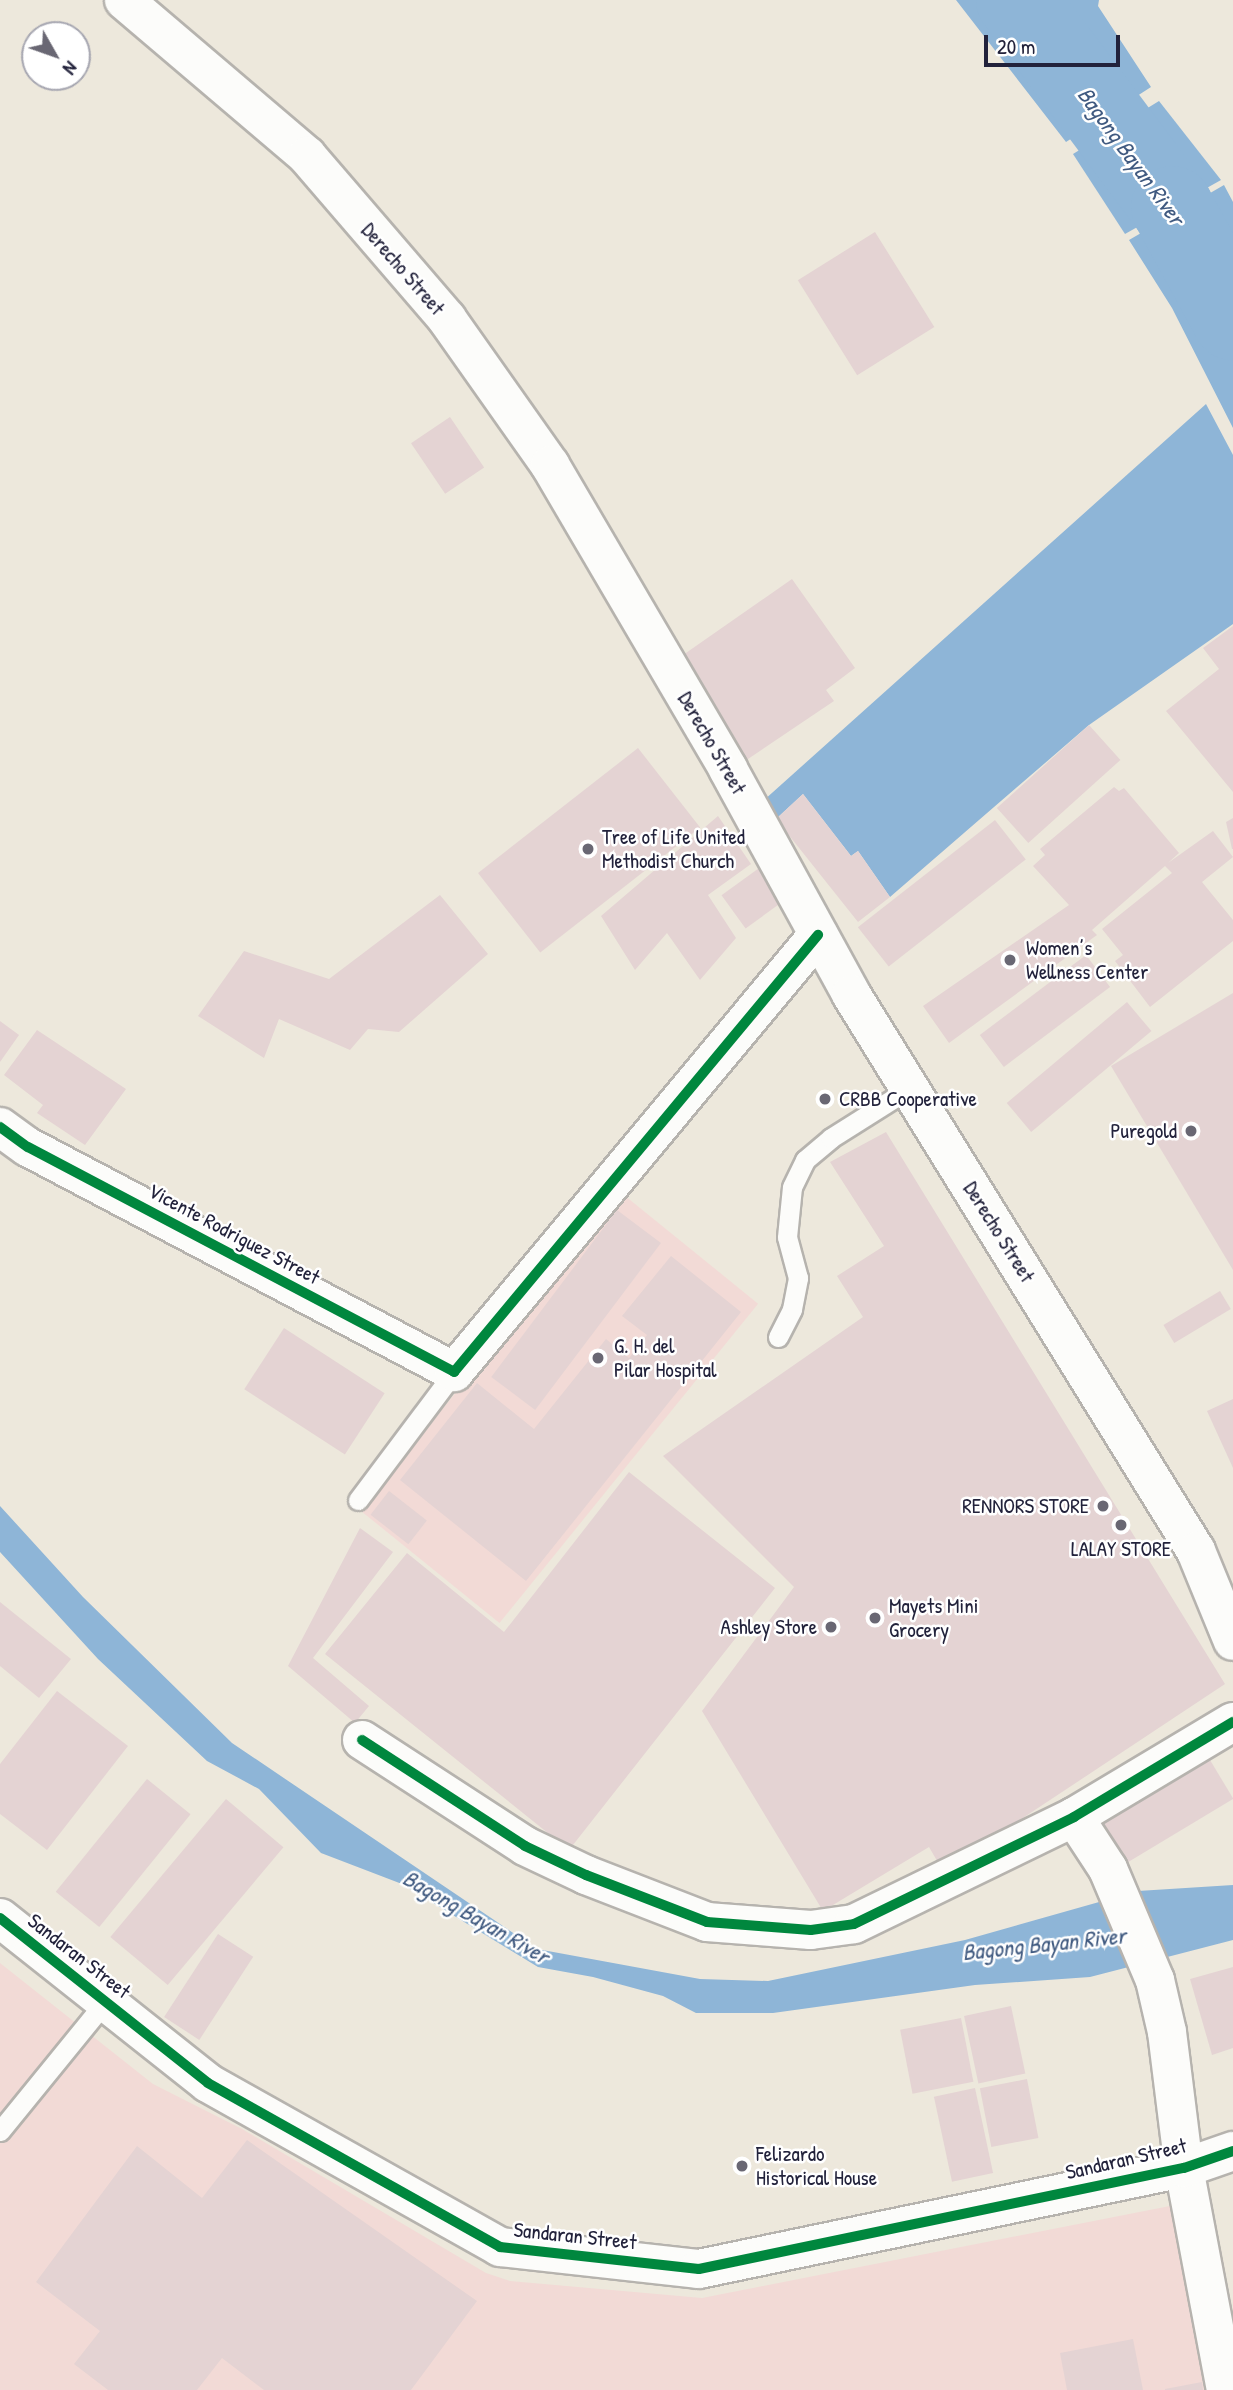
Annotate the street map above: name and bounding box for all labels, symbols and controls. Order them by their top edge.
north arrow [21,21,91,91]
scale bar [988,21,1124,65]
text: 20 m [997,32,1035,61]
text: N [57,56,84,80]
water label: Bagong Bayan River [1072,82,1190,230]
street label: Derecho Street [356,218,450,320]
street label: Derecho Street [673,687,751,799]
place label: Tree of Life United Methodist Church [602,824,745,874]
marker: Tree of Life United Methodist Church [580,841,596,857]
place label: Women’s Wellness Center [1026,935,1148,985]
marker: Women’s Wellness Center [1000,950,1020,970]
place label: CRBB Cooperative [839,1086,977,1112]
marker: CRBB Cooperative [817,1091,833,1107]
place label: Puregold [1110,1118,1177,1144]
marker: Puregold [1183,1123,1199,1139]
street label: Derecho Street [958,1177,1040,1287]
street label: Vicente Rodriguez Street [144,1178,324,1290]
place label: G. H. del Pilar Hospital [614,1333,717,1383]
marker: G. H. del Pilar Hospital [588,1348,608,1368]
place label: RENNORS STORE [962,1493,1089,1519]
marker: RENNORS STORE [1095,1498,1111,1514]
marker: LALAY STORE [1113,1517,1129,1533]
place label: LALAY STORE [1071,1536,1171,1562]
place label: Mayets Mini Grocery [889,1593,979,1643]
marker: Mayets Mini Grocery [867,1610,883,1626]
place label: Ashley Store [720,1614,817,1640]
marker: Ashley Store [823,1619,839,1635]
water label: Bagong Bayan River [398,1864,554,1970]
street label: Sandaran Street [23,1908,135,2004]
water label: Bagong Bayan River [961,1922,1127,1966]
street label: Sandaran Street [1063,2133,1189,2185]
place label: Felizardo Historical House [756,2141,877,2191]
marker: Felizardo Historical House [734,2158,750,2174]
street label: Sandaran Street [512,2217,638,2255]

